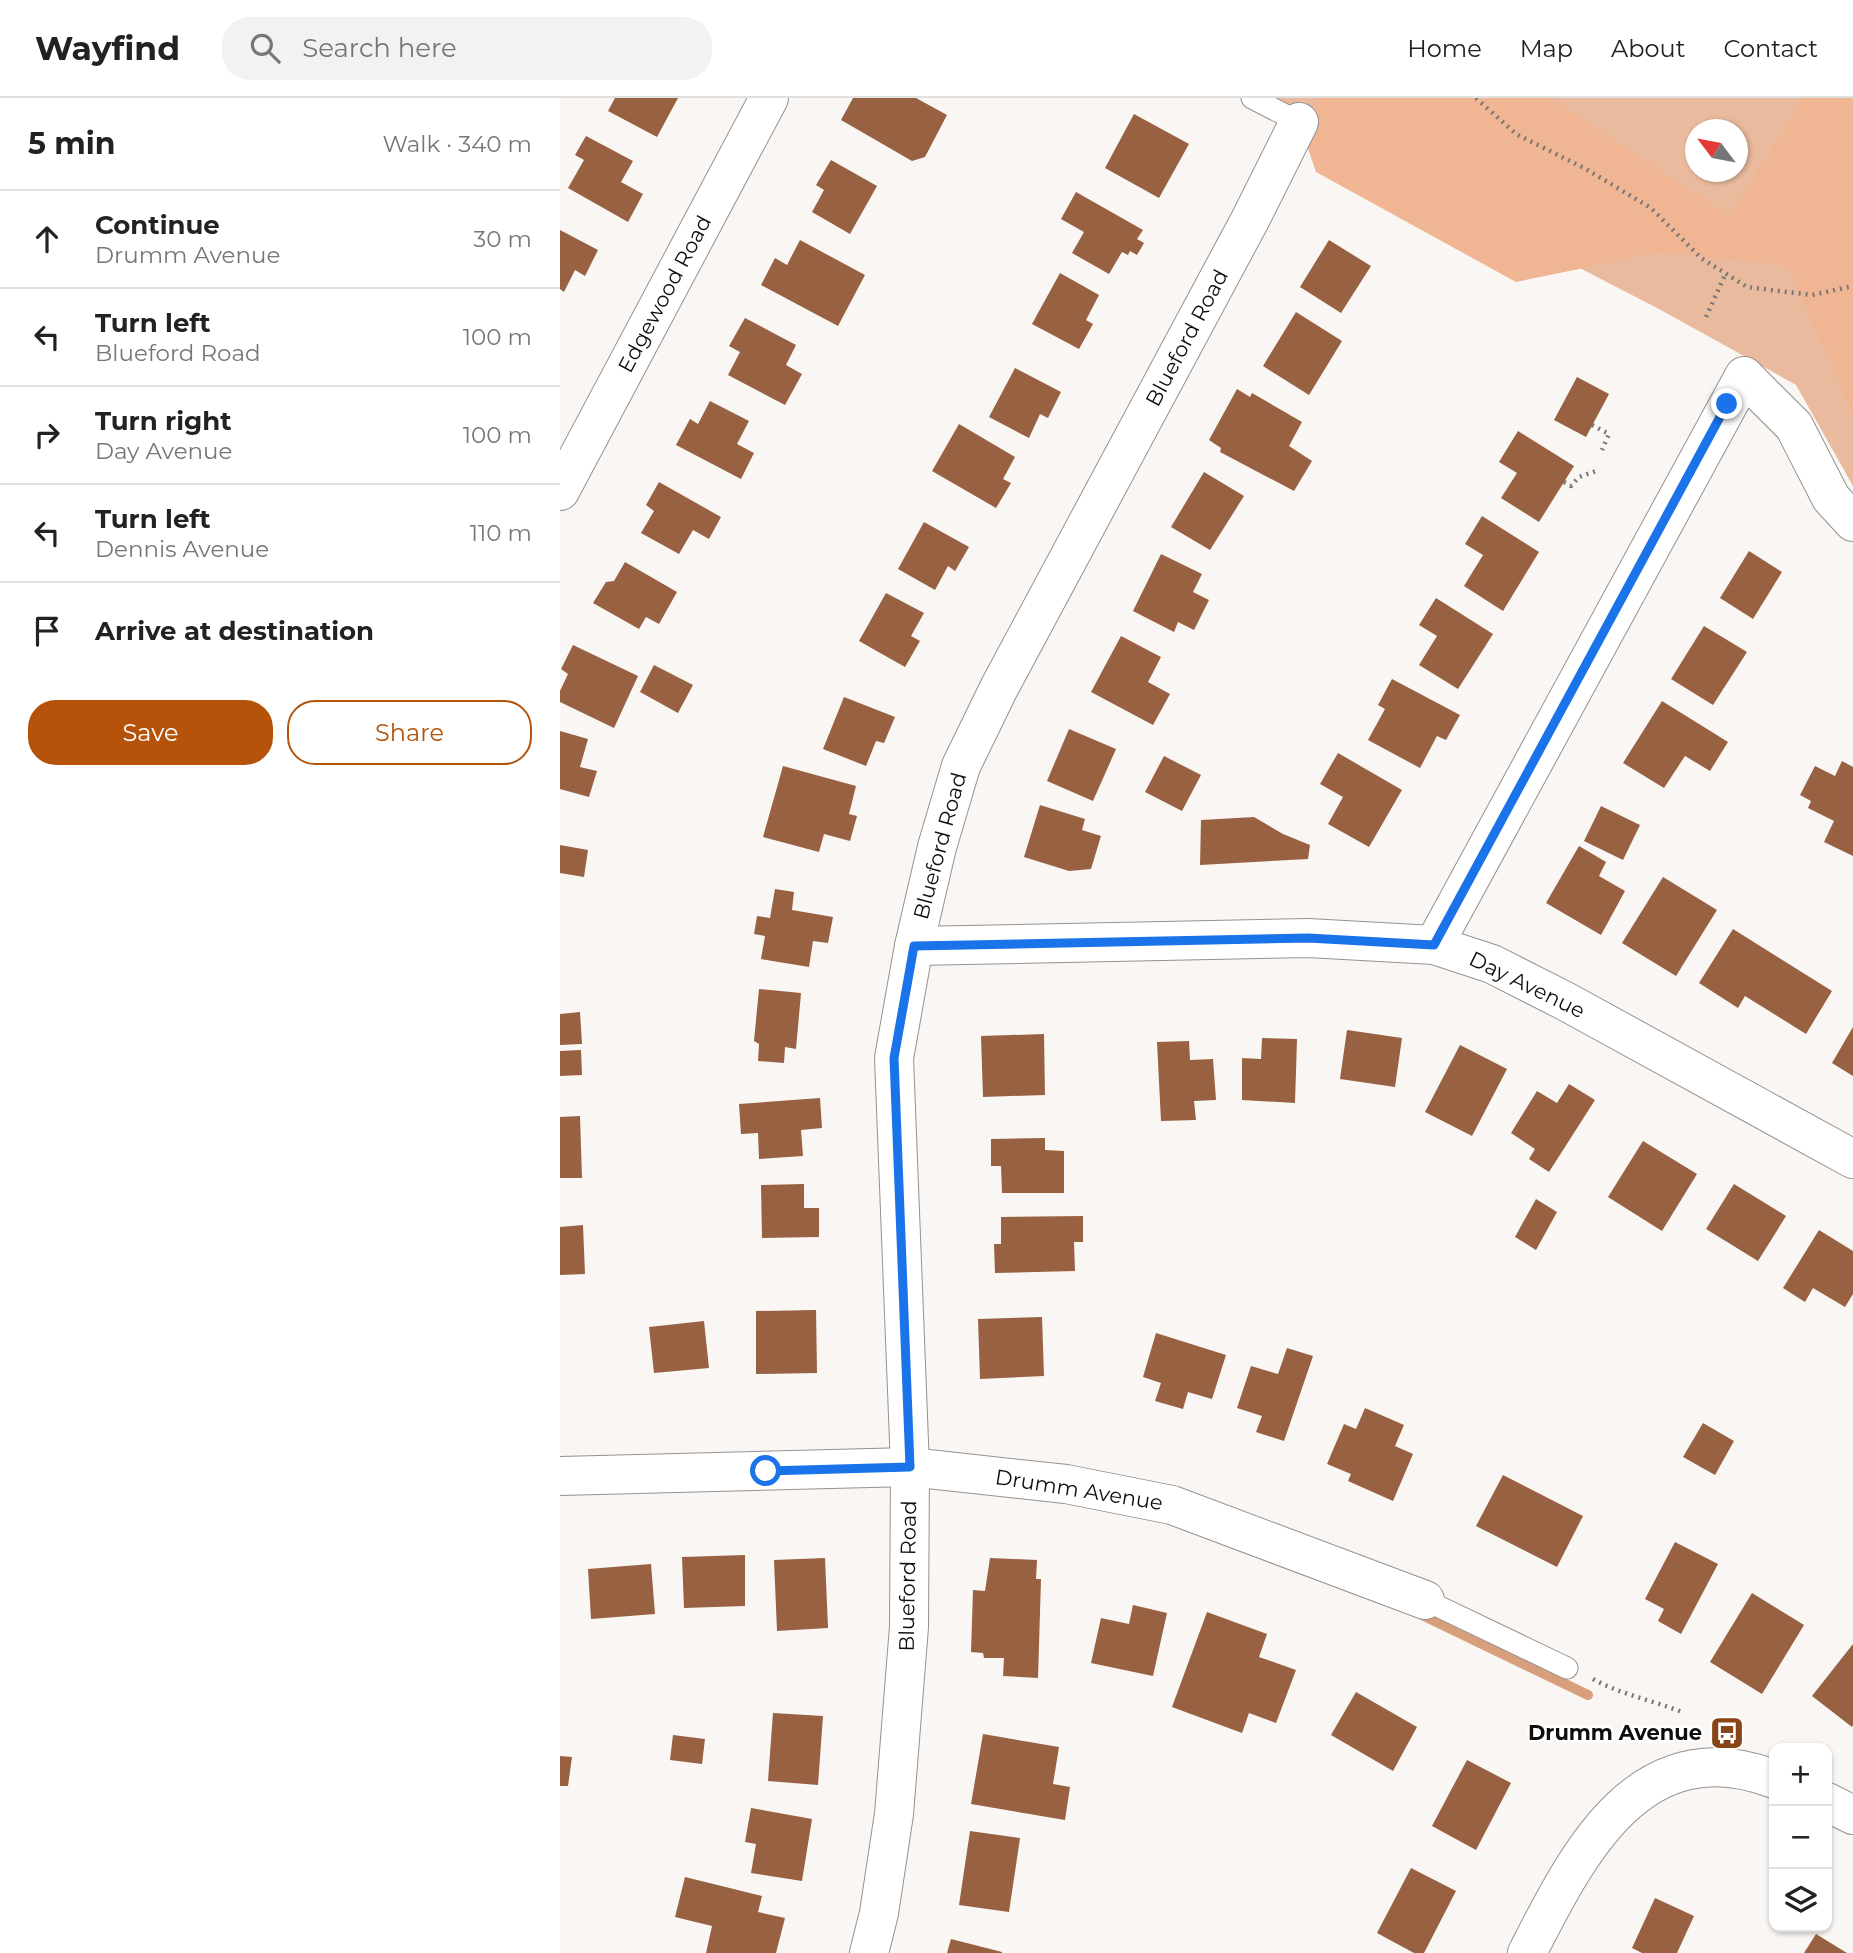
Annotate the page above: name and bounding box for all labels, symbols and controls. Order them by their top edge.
search box [222,17,712,80]
text: Wayfind [35,28,180,68]
icon: search [246,29,284,67]
text: Search here [302,32,457,64]
text: Home [1407,34,1482,63]
text: Map [1520,34,1573,63]
text: About [1611,34,1685,63]
text: Contact [1723,34,1818,63]
north arrow [1685,119,1748,182]
text: 5 min [28,125,116,162]
text: Walk · 340 m [383,130,532,158]
text: Continue [95,209,220,241]
street label: Edgewood Road [613,211,716,376]
icon: ahead [28,220,66,258]
text: 30 m [473,225,532,253]
text: Drumm Avenue [95,241,280,269]
street label: Blueford Road [1140,265,1233,410]
text: Turn left [95,307,211,339]
icon: left [28,318,66,356]
text: 100 m [463,323,532,351]
text: Blueford Road [95,339,261,367]
route end [1711,388,1742,419]
text: Turn right [95,405,231,437]
icon: right [28,416,66,454]
text: 100 m [463,421,532,449]
text: Day Avenue [95,437,232,465]
text: Turn left [95,503,211,535]
icon: left [28,514,66,552]
text: 110 m [470,519,532,547]
text: Dennis Avenue [95,535,269,563]
icon: arrive [28,612,66,650]
text: Arrive at destination [95,615,374,647]
button: Save [28,700,273,765]
button: Share [287,700,532,765]
street label: Blueford Road [908,770,971,922]
street label: Day Avenue [1465,946,1589,1023]
route start [750,1455,781,1486]
street label: Drumm Avenue [994,1464,1165,1515]
street label: Blueford Road [894,1500,921,1652]
bus stop icon: Drumm Avenue [1708,1714,1746,1752]
place label: Drumm Avenue [1528,1720,1702,1745]
map controls [1769,1743,1832,1932]
button: + [1769,1743,1832,1806]
button: − [1769,1806,1832,1869]
button: layers [1769,1869,1832,1932]

